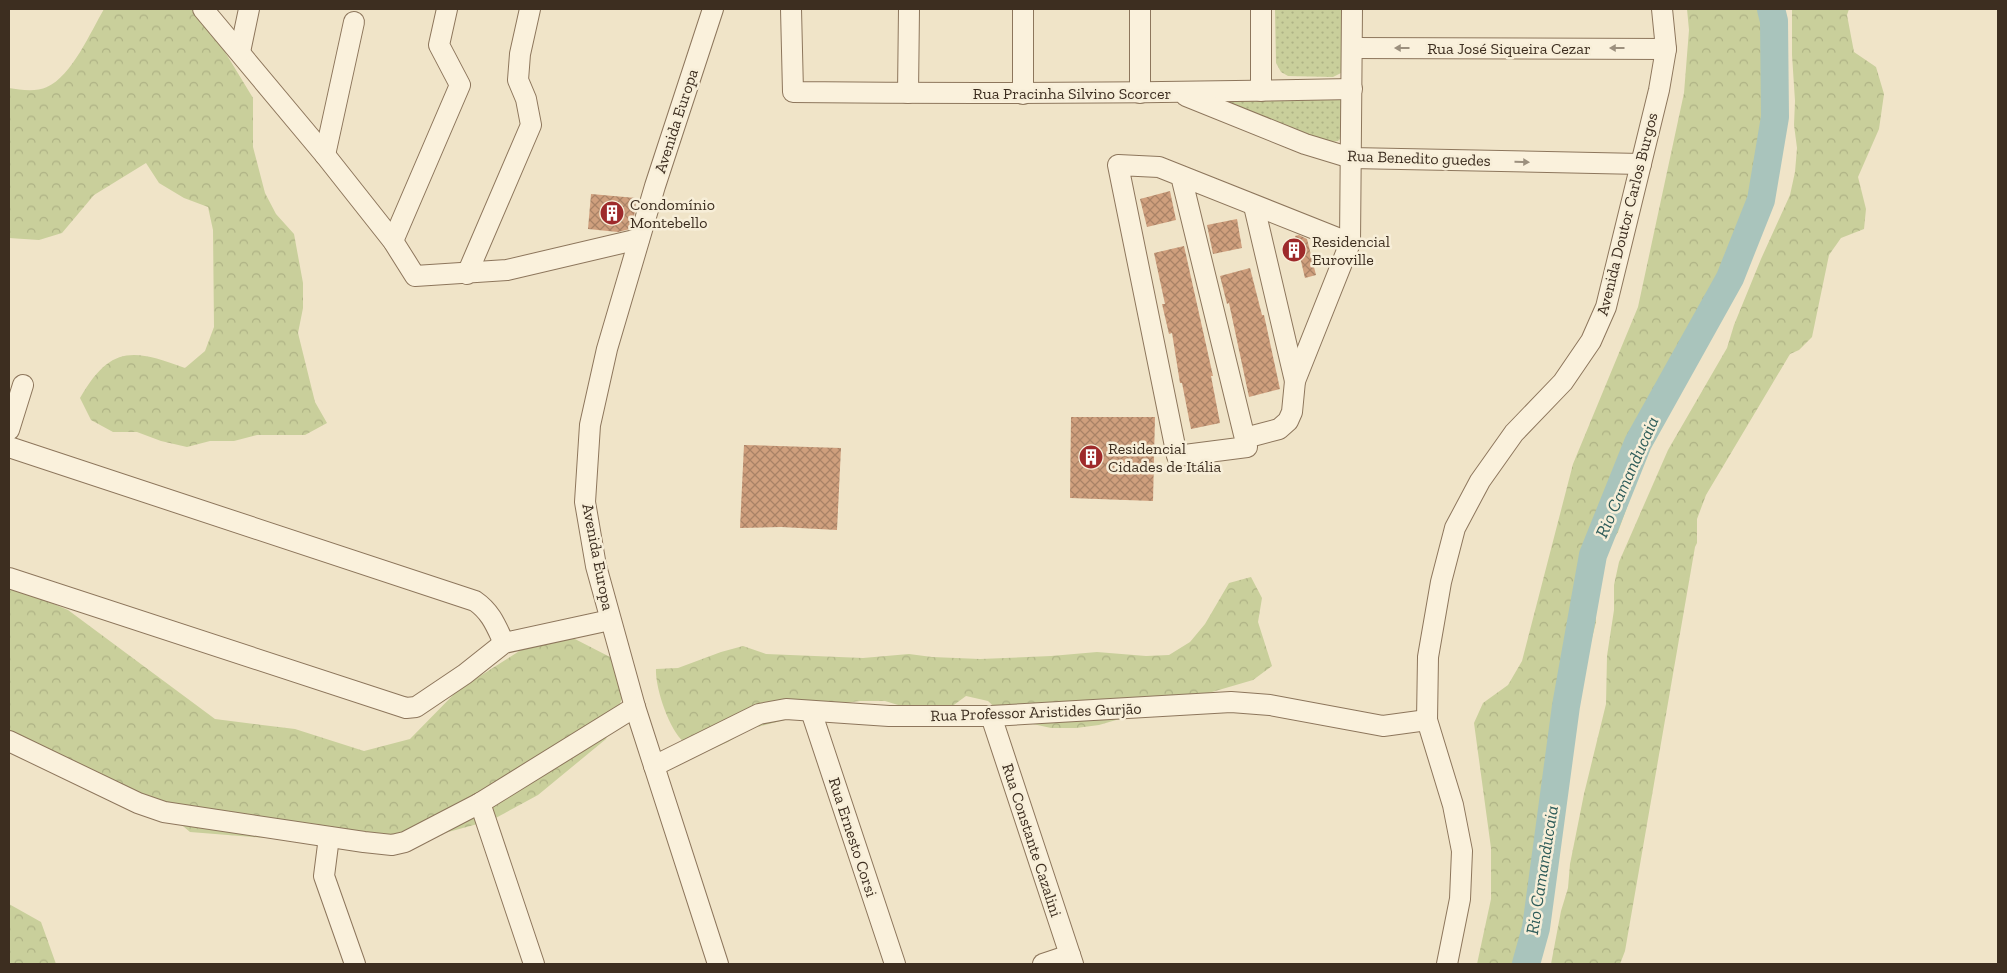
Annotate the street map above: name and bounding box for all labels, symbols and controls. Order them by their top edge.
street label: Rua José Siqueira Cezar [1427,39,1591,58]
one-way arrow [1394,44,1410,52]
one-way arrow [1609,44,1625,52]
street label: Avenida Europa [650,66,702,176]
street label: Rua Pracinha Silvino Scorcer [973,84,1171,103]
street label: Avenida Doutor Carlos Burgos [1593,110,1661,318]
street label: Rua Benedito guedes [1347,146,1491,170]
one-way arrow [1515,158,1531,166]
place label: Condomínio Montebello [630,195,715,232]
building icon: Condomínio Montebello [599,200,625,226]
place label: Residencial Euroville [1312,232,1390,269]
building icon: Residencial Euroville [1281,237,1307,263]
water label: Rio Camanducaia [1590,413,1664,541]
place label: Residencial Cidades de Itália [1108,439,1222,476]
building icon: Residencial Cidades de Itália [1078,444,1104,470]
street label: Avenida Europa [578,502,618,612]
street label: Rua Professor Aristides Gurjão [930,699,1142,725]
street label: Rua Constante Cazalini [998,761,1066,920]
street label: Rua Ernesto Corsi [825,775,881,900]
water label: Rio Camanducaia [1521,804,1563,936]

